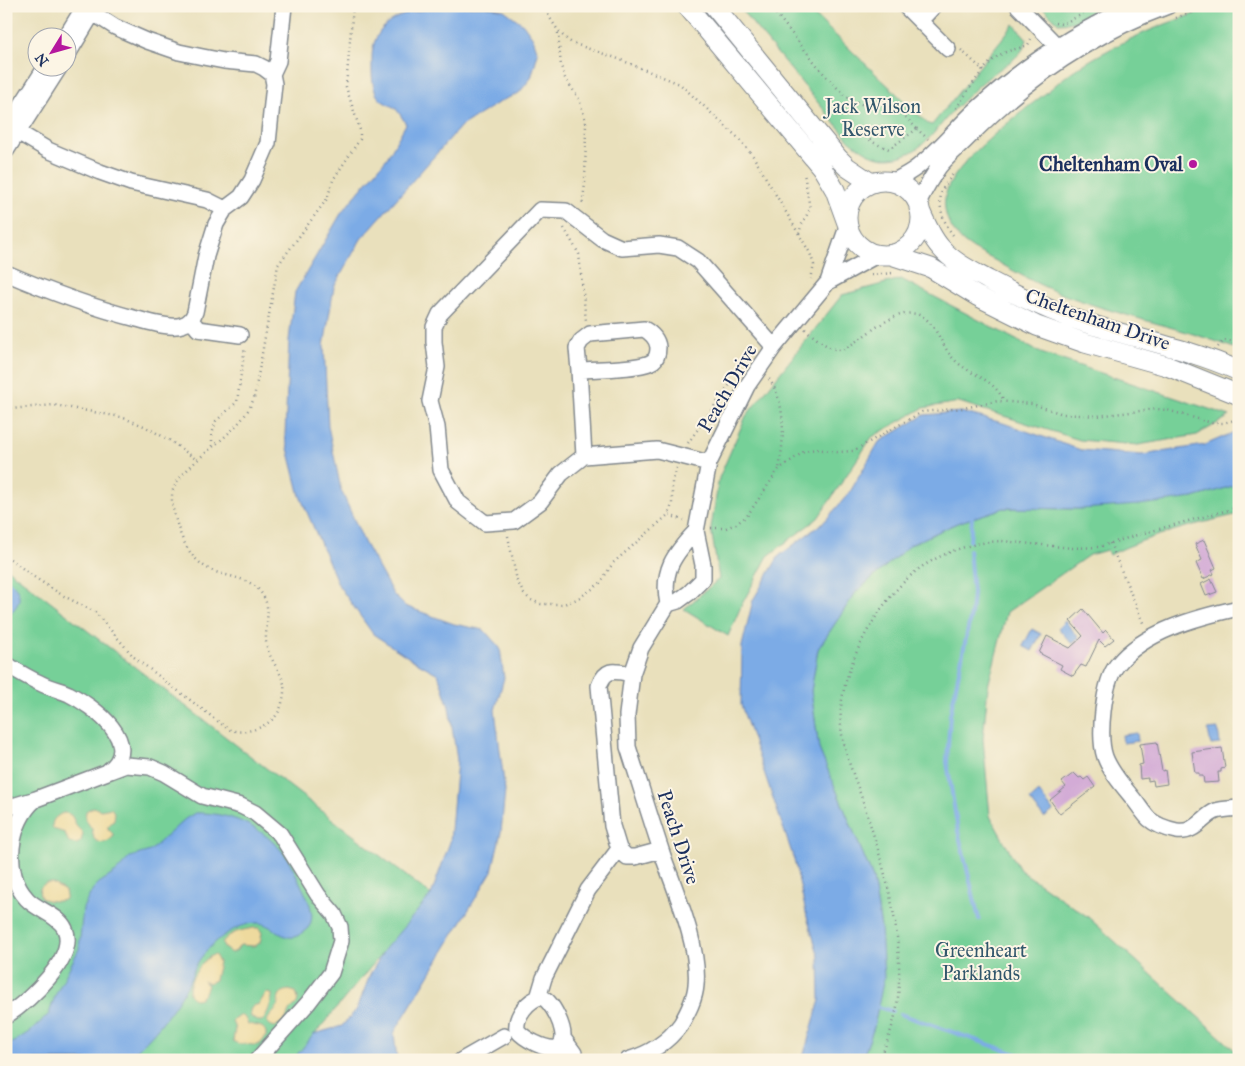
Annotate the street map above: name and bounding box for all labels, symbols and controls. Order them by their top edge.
north arrow [28,28,78,78]
text: N [32,50,52,69]
park label: Jack Wilson Reserve [823,94,921,141]
place label: Cheltenham Oval [1039,152,1184,176]
marker: Cheltenham Oval [1187,158,1199,170]
street label: Cheltenham Drive [1022,283,1174,355]
street label: Peach Drive [692,340,762,436]
street label: Peach Drive [652,787,706,887]
park label: Greenheart Parklands [935,938,1027,985]

